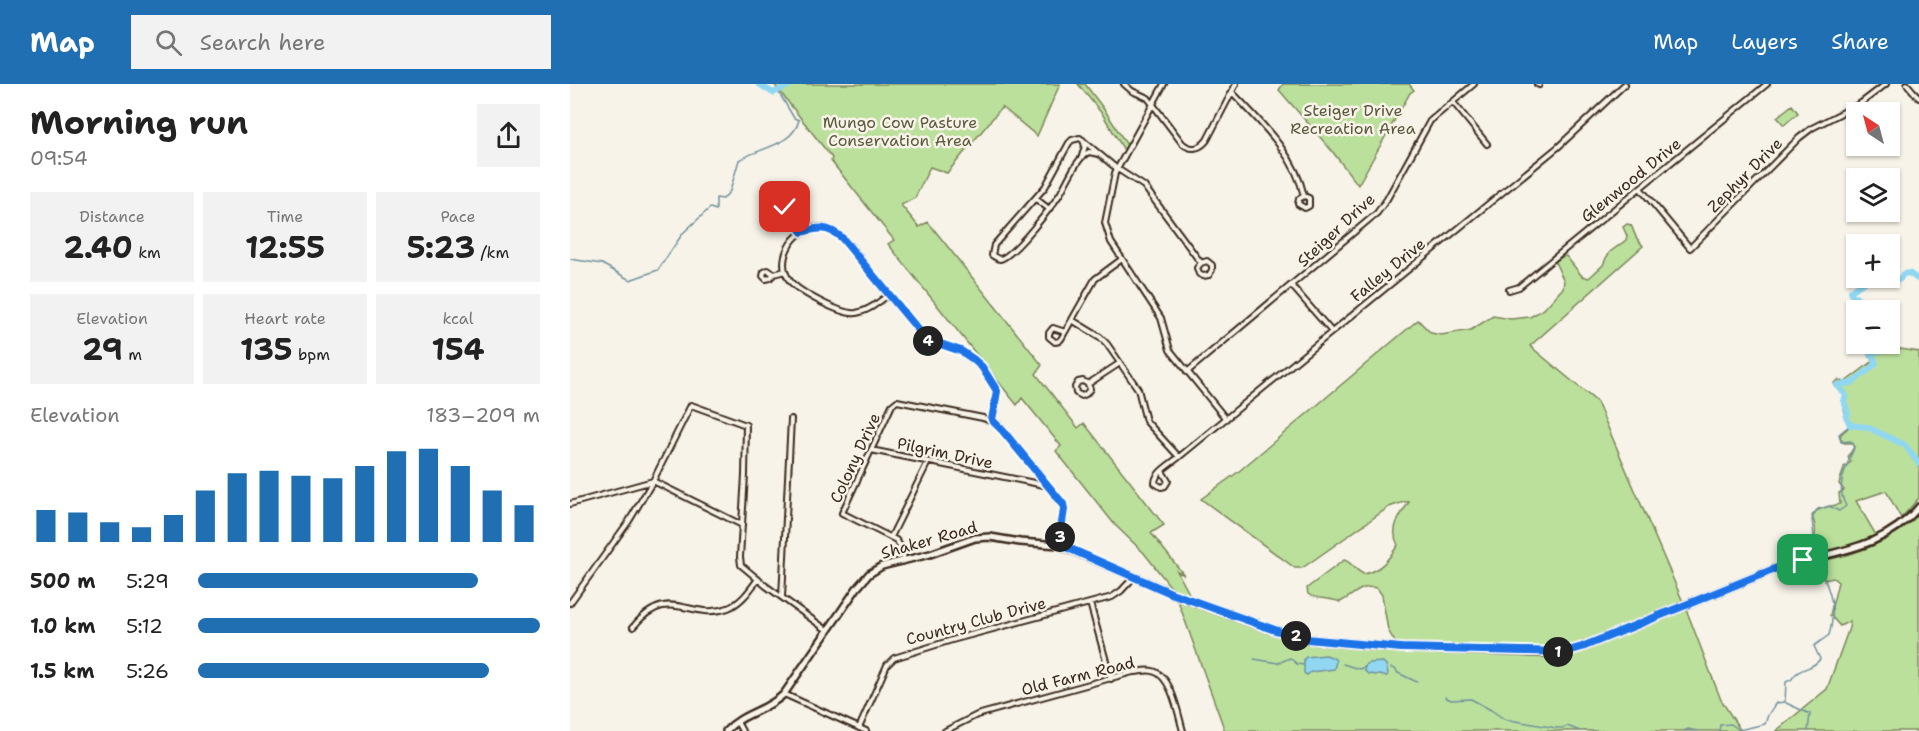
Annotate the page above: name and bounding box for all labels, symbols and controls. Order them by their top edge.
search box [131,15,551,69]
text: Map [30,23,95,61]
icon: search [152,26,185,59]
text: Search here [200,28,325,57]
text: Map [1653,28,1698,56]
text: Layers [1731,28,1798,56]
text: Share [1831,28,1889,56]
text: Morning run [30,100,248,145]
park label: Steiger Drive Recreation Area [1290,100,1416,139]
north arrow [1846,102,1900,156]
map controls [1846,102,1900,354]
button: share [477,104,540,167]
park label: Mungo Cow Pasture Conservation Area [823,112,977,151]
street label: Glenwood Drive [1576,133,1686,227]
street label: Zephyr Drive [1703,133,1787,217]
text: 09:54 [30,145,88,171]
button: layers [1846,168,1900,222]
pin [759,181,810,232]
street label: Steiger Drive [1293,188,1379,272]
icon: check [768,190,801,223]
text: Distance [79,206,145,227]
text: Time [267,206,303,227]
text: Pace [440,206,476,227]
text: 2.40 [63,227,133,268]
text: 12:55 [245,227,325,268]
text: 5:23 [407,227,475,268]
street label: Falley Drive [1346,233,1430,307]
button: + [1846,234,1900,288]
text: km [133,242,161,263]
text: /km [475,242,509,263]
button: − [1846,300,1900,354]
text: Elevation [76,308,148,329]
text: Heart rate [244,308,326,329]
text: kcal [442,308,474,329]
pin: 4 [913,326,943,356]
text: 29 [82,329,123,370]
text: 135 [240,329,292,370]
text: 154 [431,329,485,370]
text: 4 [922,330,934,351]
text: m [123,344,142,365]
text: bpm [292,344,330,365]
text: Elevation [30,402,120,428]
text: 183–209 m [426,402,540,428]
street label: Colony Drive [825,410,885,506]
street label: Pilgrim Drive [895,433,995,473]
street label: Shaker Road [878,516,980,564]
pin: 3 [1045,522,1075,552]
text: 3 [1054,526,1066,547]
pin [1777,534,1828,585]
icon: arrive [1786,543,1819,576]
text: 500 m [30,568,96,594]
text: 5:29 [126,568,169,594]
street label: Country Club Drive [904,592,1048,650]
text: 1.0 km [30,613,95,639]
text: 5:12 [126,613,163,639]
pin: 2 [1281,621,1311,651]
text: 2 [1290,625,1302,646]
pin: 1 [1543,637,1573,667]
text: 1 [1554,641,1562,662]
street label: Old Farm Road [1019,652,1137,700]
text: 1.5 km [30,658,94,684]
text: 5:26 [126,658,169,684]

